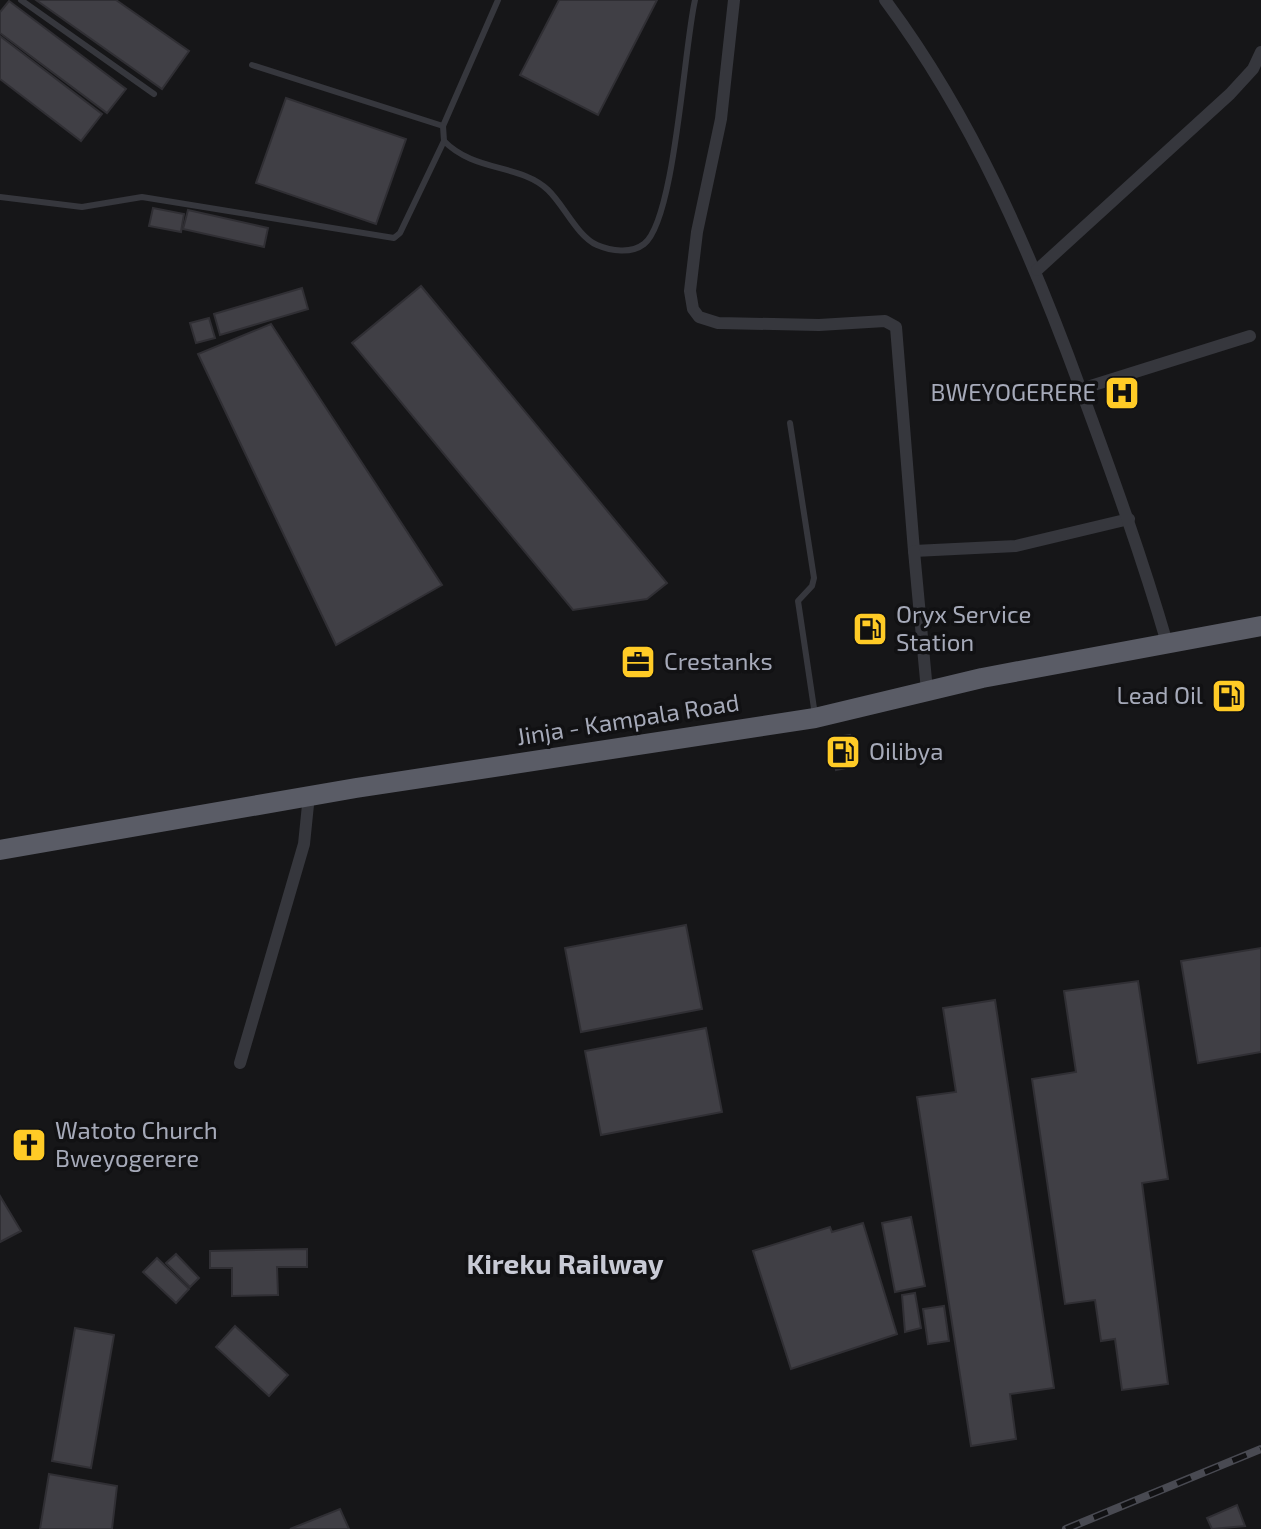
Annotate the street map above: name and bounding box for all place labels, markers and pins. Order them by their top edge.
hospital icon: BWEYOGERERE [1103,374,1141,412]
place label: BWEYOGERERE [931,377,1096,406]
place label: Oryx Service Station [896,599,1031,656]
fuel station icon: Oryx Service Station [851,610,889,648]
office icon: Crestanks [619,643,657,681]
place label: Crestanks [664,646,773,675]
fuel station icon: Lead Oil [1210,677,1248,715]
place label: Lead Oil [1116,680,1203,709]
fuel station icon: Oilibya [824,733,862,771]
place label: Oilibya [869,736,943,765]
place label: Watoto Church Bweyogerere [55,1115,218,1172]
church icon: Watoto Church Bweyogerere [10,1126,48,1164]

